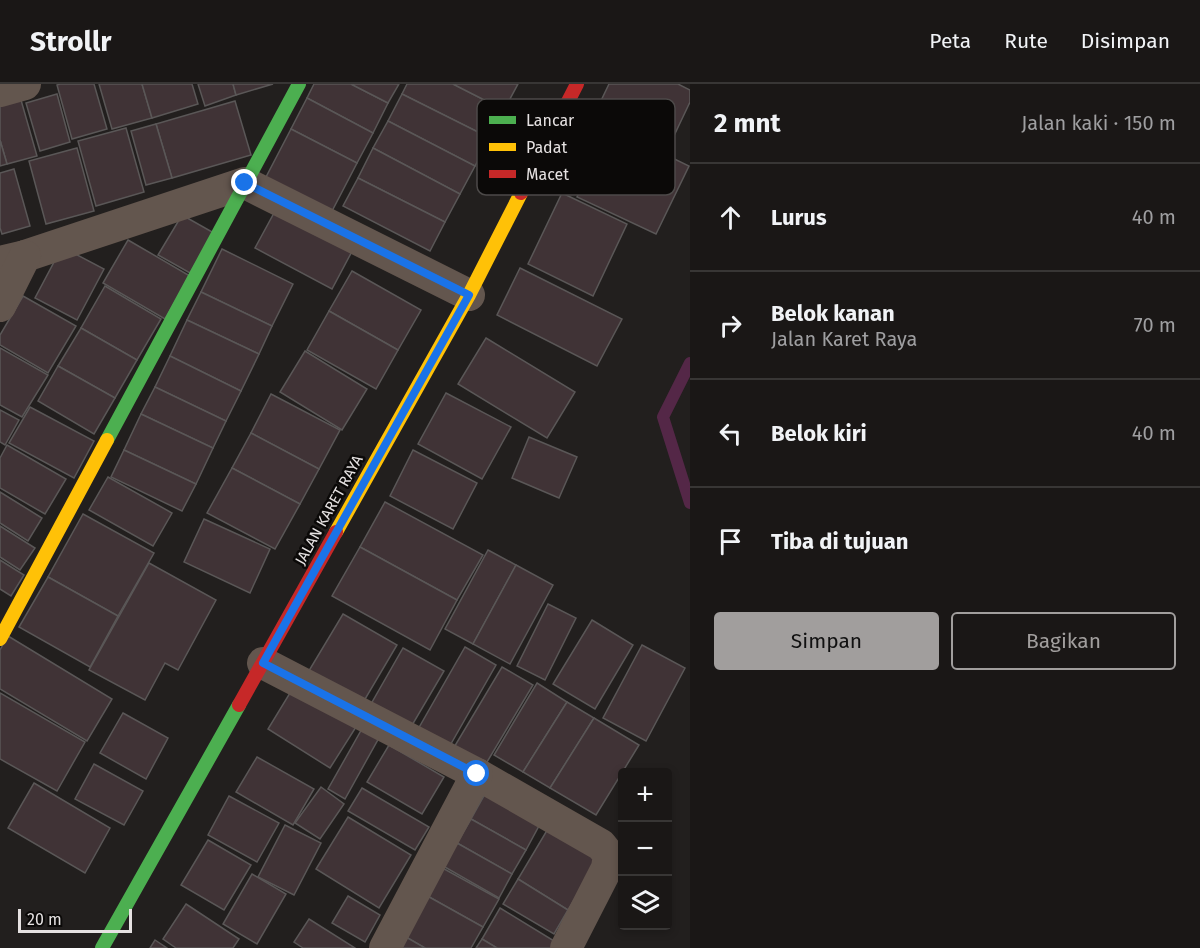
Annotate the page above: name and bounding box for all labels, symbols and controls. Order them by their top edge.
text: Strollr [30,25,111,58]
text: Peta [929,28,971,54]
text: Rute [1004,28,1048,54]
text: Disimpan [1081,28,1170,54]
legend [477,99,675,195]
text: 2 mnt [714,108,781,139]
text: Lancar [526,111,575,130]
text: Jalan kaki · 150 m [1021,111,1176,135]
text: Padat [526,138,567,157]
text: Macet [526,165,569,184]
route end [231,169,257,195]
icon: ahead [714,201,747,234]
text: Lurus [771,204,827,231]
text: 40 m [1132,205,1176,229]
text: Belok kanan [771,300,895,327]
icon: right [714,309,747,342]
text: 70 m [1134,313,1176,337]
text: Jalan Karet Raya [771,327,917,351]
icon: left [714,417,747,450]
text: Belok kiri [771,420,867,447]
text: 40 m [1132,421,1176,445]
street label: JALAN KARET RAYA [291,452,367,568]
icon: arrive [714,525,747,558]
text: Tiba di tujuan [771,528,908,555]
button: Simpan [714,612,939,670]
button: Bagikan [951,612,1176,670]
route start [463,760,489,786]
map controls [618,768,672,930]
button: + [618,768,672,822]
button: − [618,822,672,876]
button: layers [618,876,672,930]
scale bar [18,906,132,934]
text: 20 m [27,910,62,929]

